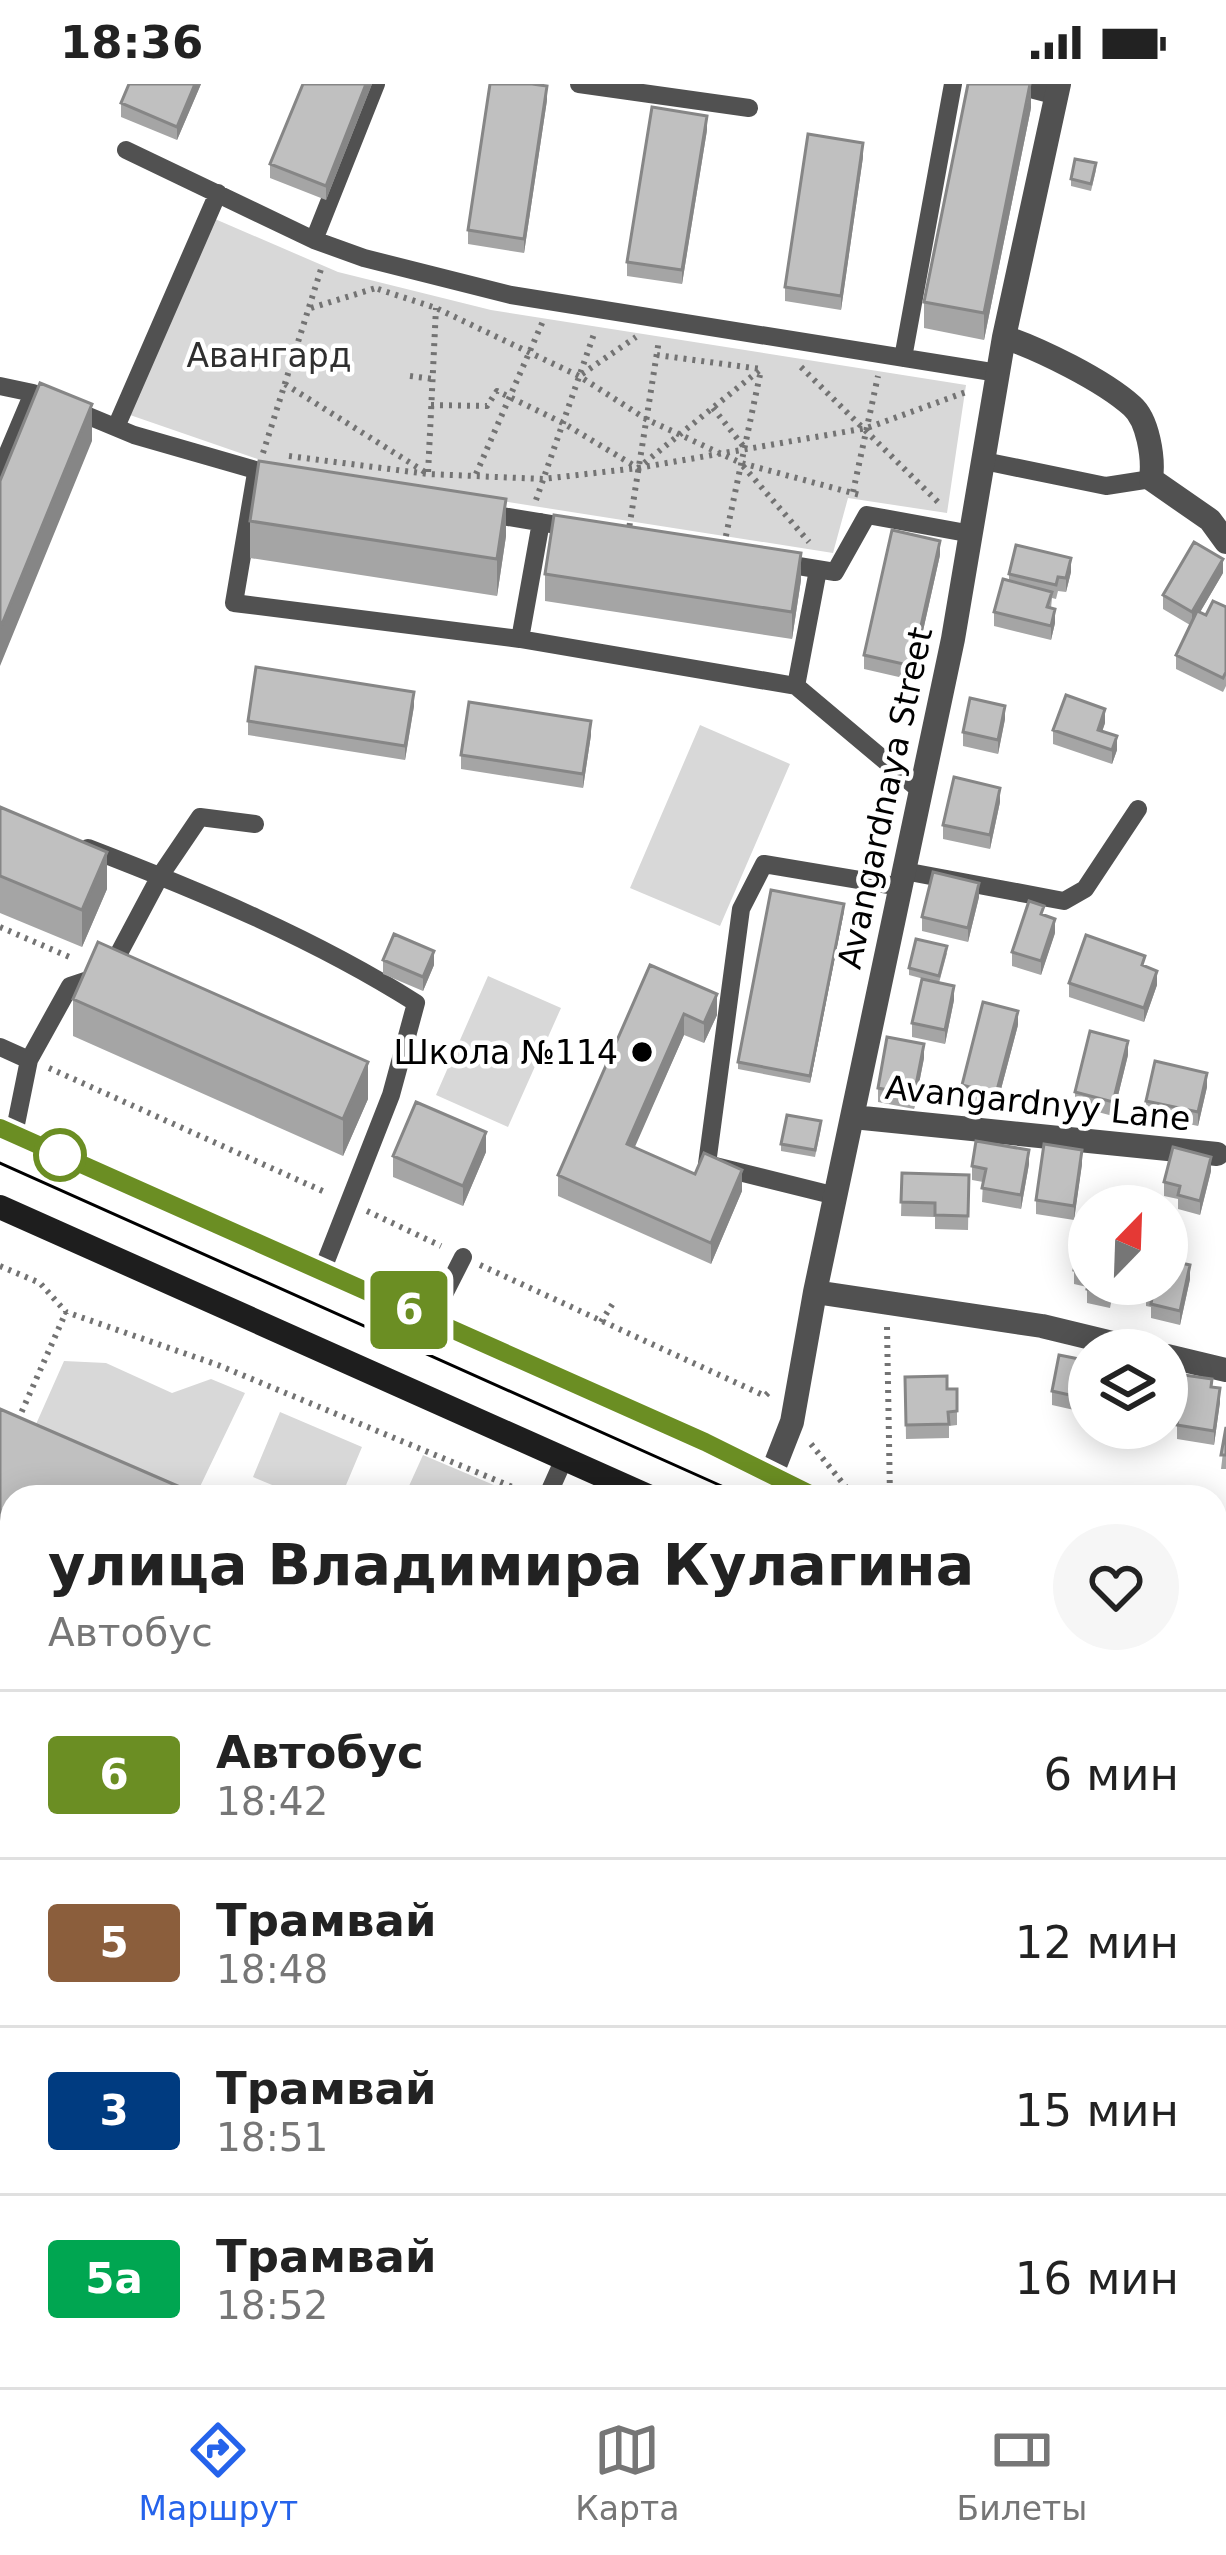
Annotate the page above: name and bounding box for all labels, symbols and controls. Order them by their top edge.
text: 18:36 [60,16,203,69]
park label: Авангард [186,336,352,375]
street label: Avangardnaya Street [830,624,940,972]
place label: Школа №114 [393,1033,618,1072]
marker: Школа №114 [629,1039,655,1065]
street label: Avangardnyy Lane [883,1068,1193,1138]
unlabelled marker [35,1130,85,1180]
north arrow [1068,1185,1188,1305]
map controls [1068,1185,1188,1449]
line badge: 6 [370,1271,448,1349]
text: 6 [394,1285,424,1334]
button: layers [1068,1329,1188,1449]
button: heart [1053,1524,1179,1650]
text: улица Владимира Кулагина [48,1532,974,1598]
text: Автобус [48,1610,213,1655]
text: Автобус [216,1726,424,1779]
text: 6 мин [1043,1748,1179,1801]
text: 6 [99,1750,129,1799]
text: 18:42 [216,1779,328,1824]
text: Трамвай [216,1894,436,1947]
text: 12 мин [1015,1916,1179,1969]
text: 5 [99,1918,129,1967]
text: 18:48 [216,1947,328,1992]
text: Трамвай [216,2062,436,2115]
text: 15 мин [1015,2084,1179,2137]
text: 3 [99,2086,129,2135]
text: 18:51 [216,2115,328,2160]
text: Трамвай [216,2230,436,2283]
text: 16 мин [1015,2252,1179,2305]
text: 5а [85,2254,143,2303]
text: 18:52 [216,2283,328,2328]
tab: Маршрут [139,2417,298,2528]
tab: Карта [575,2417,679,2528]
tab: Билеты [957,2417,1087,2528]

